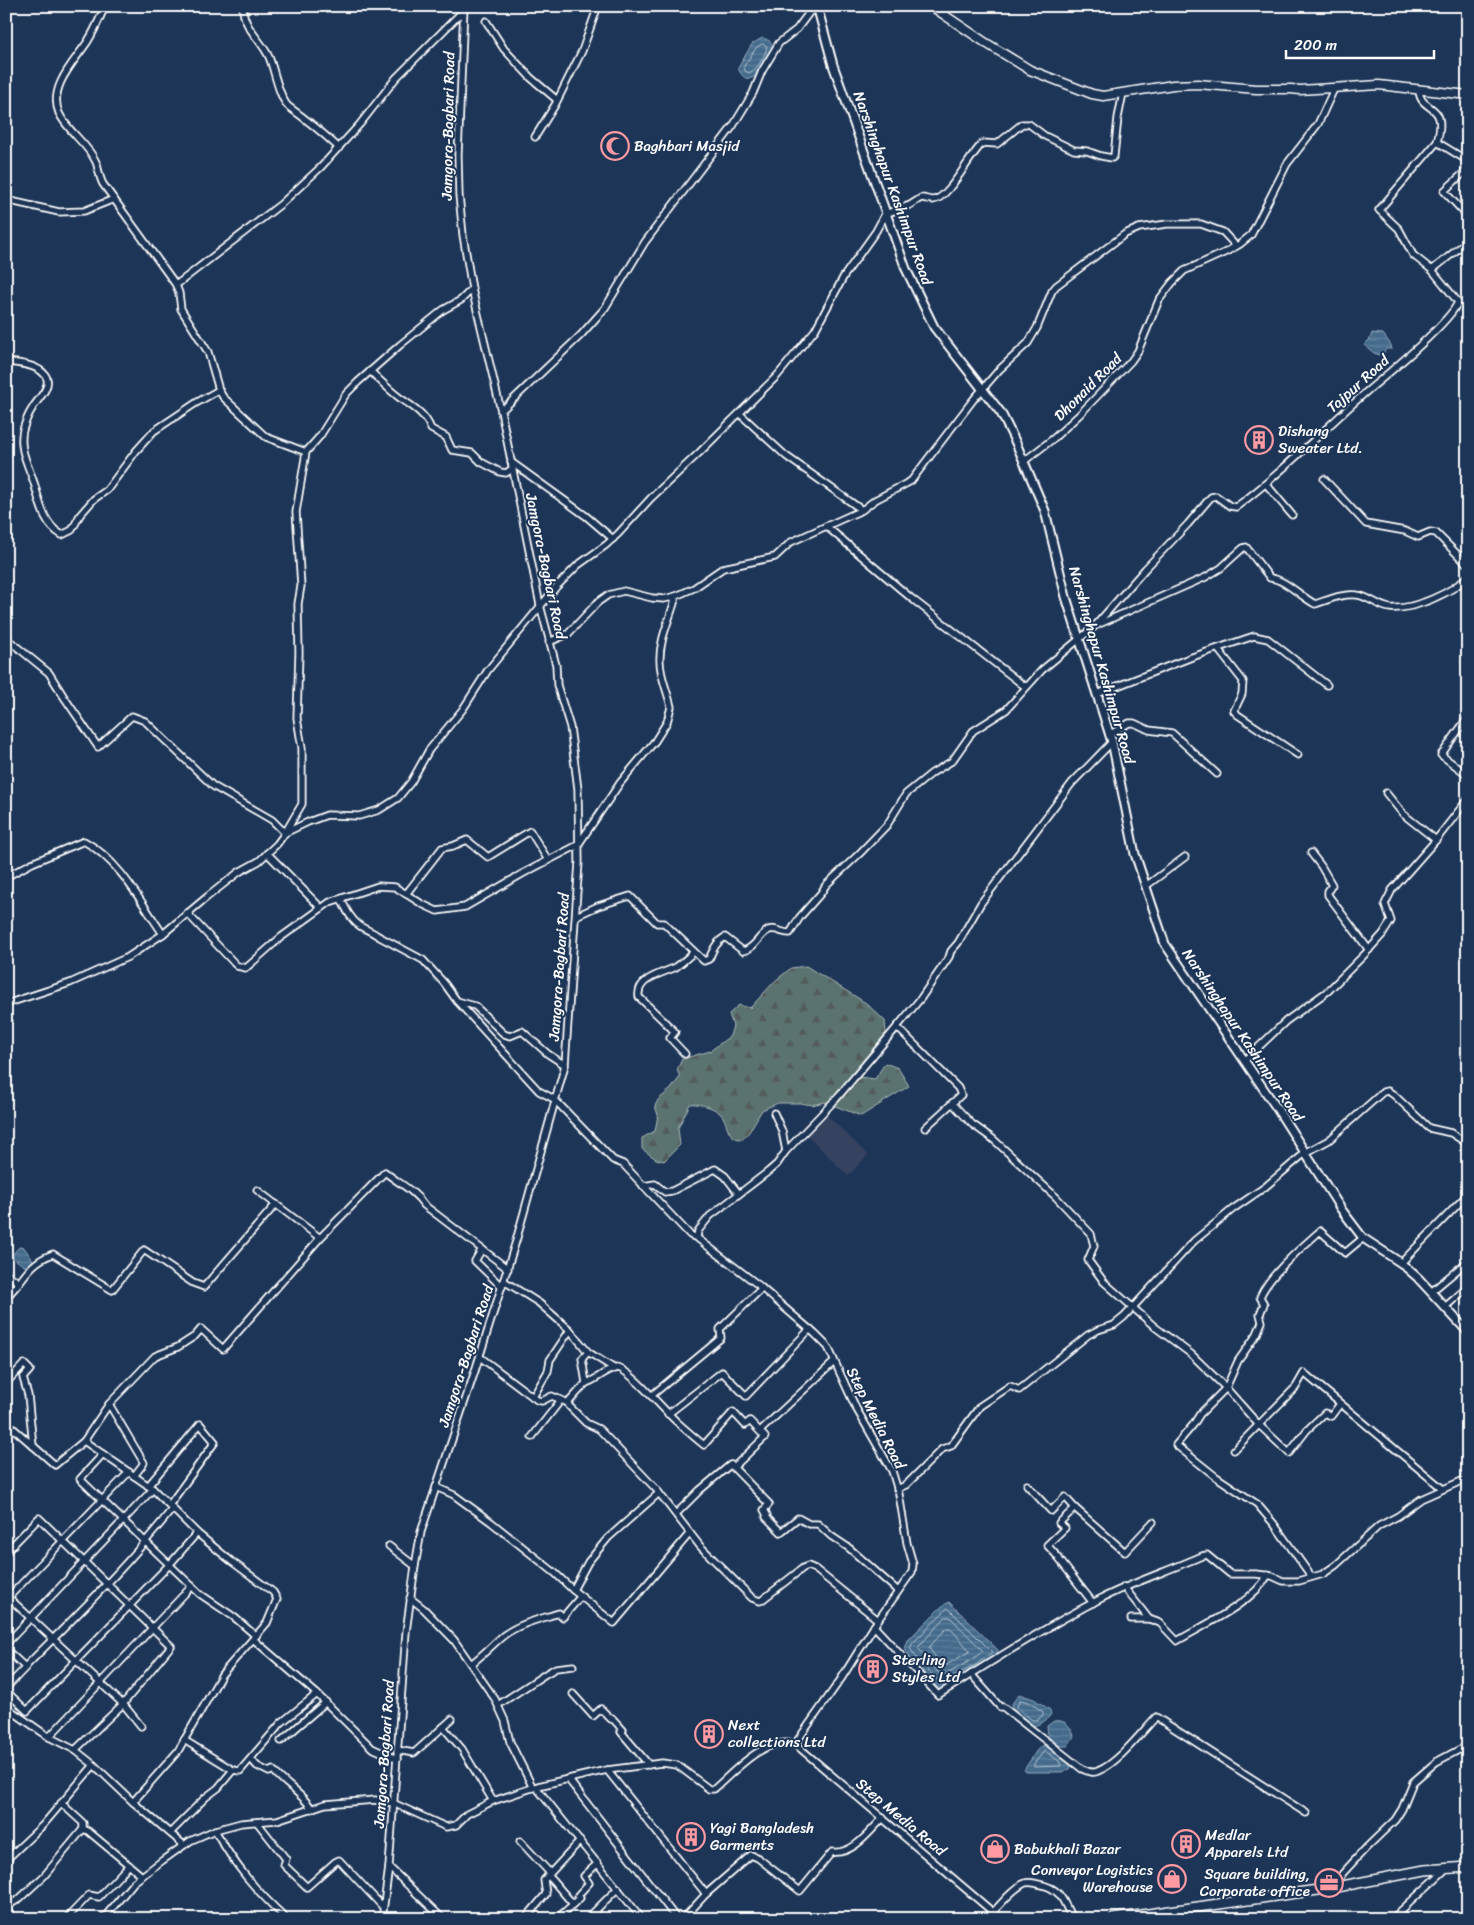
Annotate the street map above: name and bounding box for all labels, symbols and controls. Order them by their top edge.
scale bar [1286,28,1434,60]
text: 200 m [1294,32,1338,58]
street label: Jamgora-Bagbari Road [434,51,462,201]
street label: Narshinghapur Kashimpur Road [846,87,941,290]
mosque icon: Baghbari Masjid [600,131,630,161]
place label: Baghbari Masjid [634,133,740,159]
street label: Dhonaid Road [1048,346,1129,427]
street label: Tajpur Road [1321,348,1396,420]
place label: Dishang Sweater Ltd. [1278,418,1363,461]
building icon: Dishang Sweater Ltd. [1244,425,1274,455]
street label: Jamgora-Bagbari Road [518,490,574,642]
street label: Narshinghapur Kashimpur Road [1061,563,1143,768]
street label: Jamgora-Bagbari Road [541,891,577,1043]
street label: Narshinghapur Kashimpur Road [1175,943,1312,1128]
street label: Jamgora-Bagbari Road [430,1280,502,1432]
street label: Step Media Road [839,1362,913,1475]
place label: Sterling Styles Ltd [892,1647,961,1690]
building icon: Sterling Styles Ltd [858,1654,888,1684]
street label: Jamgora-Bagbari Road [366,1678,402,1830]
place label: Next collections Ltd [728,1712,827,1755]
building icon: Next collections Ltd [694,1719,724,1749]
street label: Step Media Road [850,1771,953,1863]
place label: Yagi Bangladesh Garments [710,1815,814,1858]
building icon: Yagi Bangladesh Garments [676,1822,706,1852]
place label: Medlar Apparels Ltd [1204,1822,1289,1865]
building icon: Medlar Apparels Ltd [1171,1829,1201,1859]
shop icon: Babukhali Bazar [980,1834,1010,1864]
place label: Babukhali Bazar [1014,1836,1122,1862]
place label: Conveyor Logistics Warehouse [1031,1857,1154,1900]
place label: Square building, Corporate office [1200,1861,1310,1904]
shop icon: Conveyor Logistics Warehouse [1157,1864,1187,1894]
office icon: Square building, Corporate office [1314,1868,1344,1898]

